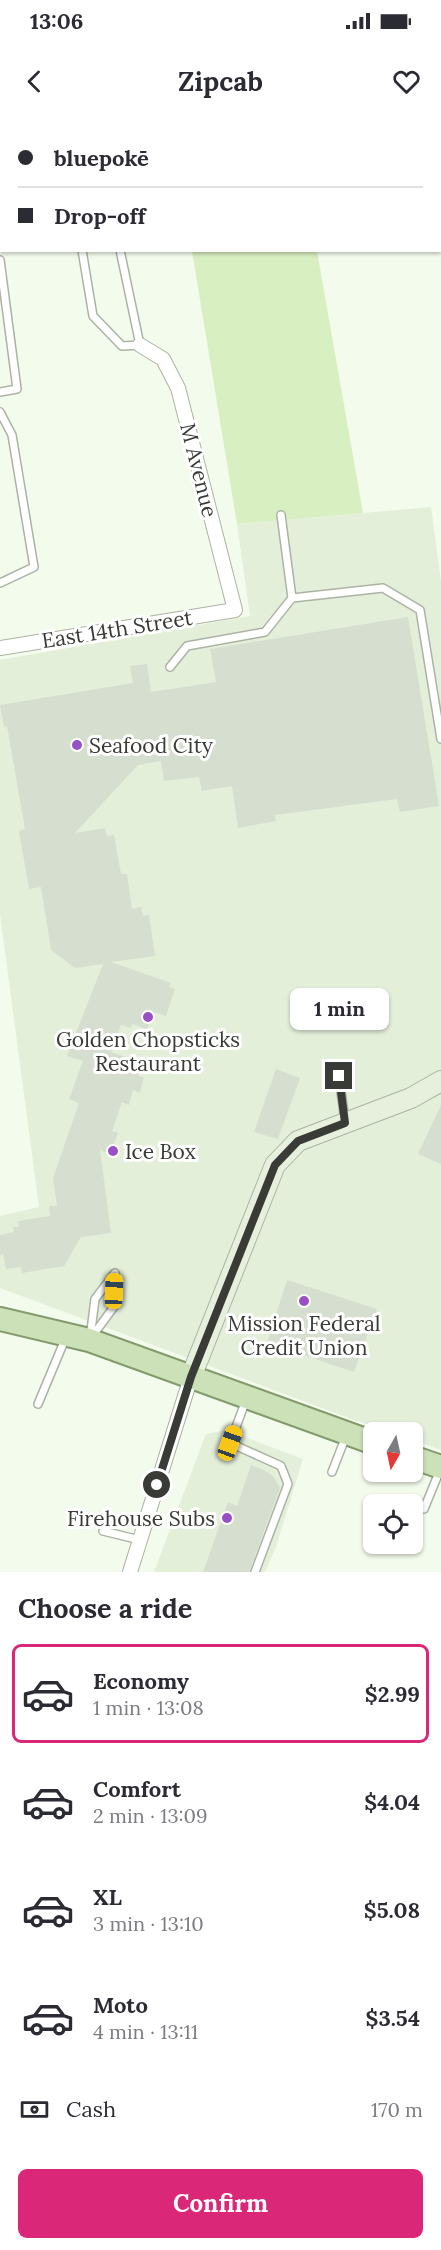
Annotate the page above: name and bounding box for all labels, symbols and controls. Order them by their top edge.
text: 13:06 [30,7,83,35]
text: Zipcab [178,64,263,98]
icon: back [18,65,51,98]
icon: heart [390,65,423,98]
text: bluepokē [54,144,149,172]
text: Drop-off [54,202,146,230]
street label: M Avenue [174,420,224,520]
street label: East 14th Street [40,604,195,654]
place label: Seafood City [89,732,213,759]
marker: Seafood City [70,738,84,752]
callout: 1 min [290,989,388,1031]
text: 1 min [314,996,365,1021]
marker: Golden Chopsticks Restaurant [141,1010,155,1024]
place label: Golden Chopsticks Restaurant [56,1026,240,1077]
route end [325,1062,352,1089]
place label: Ice Box [125,1138,196,1165]
marker: Ice Box [106,1144,120,1158]
car [104,1273,124,1309]
marker: Mission Federal Credit Union [297,1294,311,1308]
place label: Mission Federal Credit Union [228,1310,380,1361]
north arrow [363,1422,423,1482]
map controls [363,1422,423,1554]
car [215,1423,245,1463]
route start [143,1471,170,1498]
button: locate [363,1494,423,1554]
place label: Firehouse Subs [67,1505,215,1532]
marker: Firehouse Subs [220,1511,234,1525]
text: Choose a ride [18,1591,192,1625]
icon: car [21,1667,75,1721]
text: Economy [93,1667,189,1695]
text: $2.99 [365,1680,420,1708]
text: 1 min · 13:08 [93,1695,204,1720]
icon: car [21,1775,75,1829]
text: Comfort [93,1775,181,1803]
text: $4.04 [364,1788,420,1816]
text: 2 min · 13:09 [93,1803,208,1828]
icon: car [21,1883,75,1937]
text: XL [93,1883,122,1911]
text: $5.08 [364,1896,420,1924]
text: 3 min · 13:10 [93,1911,204,1936]
icon: car [21,1991,75,2045]
text: Moto [93,1991,148,2019]
text: $3.54 [365,2004,420,2032]
text: 4 min · 13:11 [93,2019,198,2044]
icon: cash [18,2093,51,2126]
text: Cash [66,2095,116,2123]
text: 170 m [371,2097,423,2122]
button: Confirm [18,2169,423,2238]

